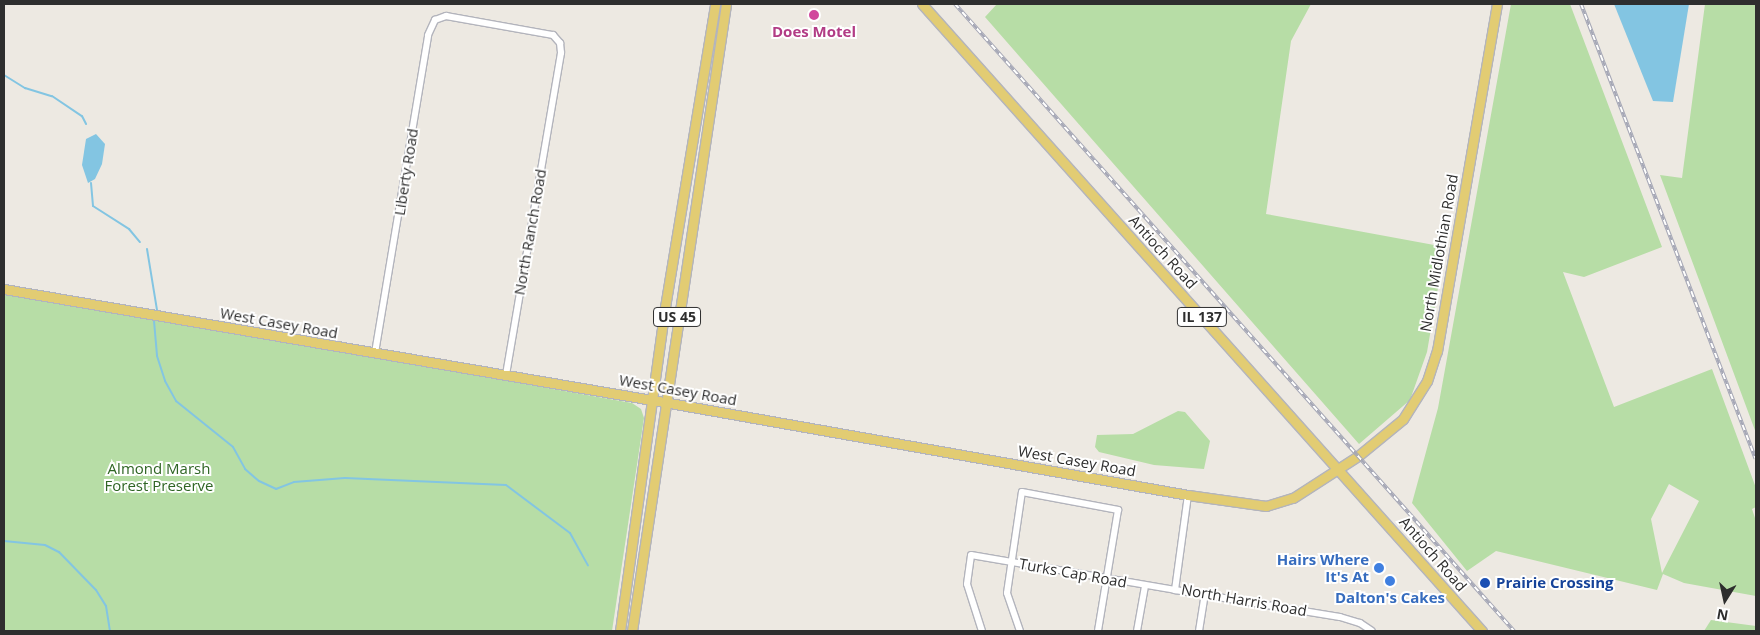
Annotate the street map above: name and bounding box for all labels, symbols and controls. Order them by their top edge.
marker: Does Motel [808,9,820,21]
place label: Does Motel [772,23,856,41]
street label: Liberty Road [390,127,422,217]
street label: North Ranch Road [510,168,550,296]
street label: North Midlothian Road [1416,173,1462,333]
street label: Antioch Road [1125,211,1201,293]
street label: West Casey Road [219,304,339,342]
road number: US 45 [652,306,702,328]
road number: IL 137 [1176,306,1228,328]
street label: West Casey Road [618,371,738,409]
street label: West Casey Road [1017,442,1137,480]
park label: Almond Marsh Forest Preserve [105,459,213,494]
street label: Antioch Road [1396,513,1470,595]
place label: Hairs Where It's At [1277,550,1369,585]
street label: Turks Cap Road [1018,555,1128,591]
marker: Hairs Where It's At [1373,562,1385,574]
place label: Prairie Crossing [1496,574,1613,592]
marker: Dalton's Cakes [1384,575,1396,587]
north arrow [1700,575,1750,625]
marker: Prairie Crossing [1478,576,1492,590]
street label: North Harris Road [1180,580,1308,620]
place label: Dalton's Cakes [1335,589,1445,607]
text: N [1715,605,1730,626]

